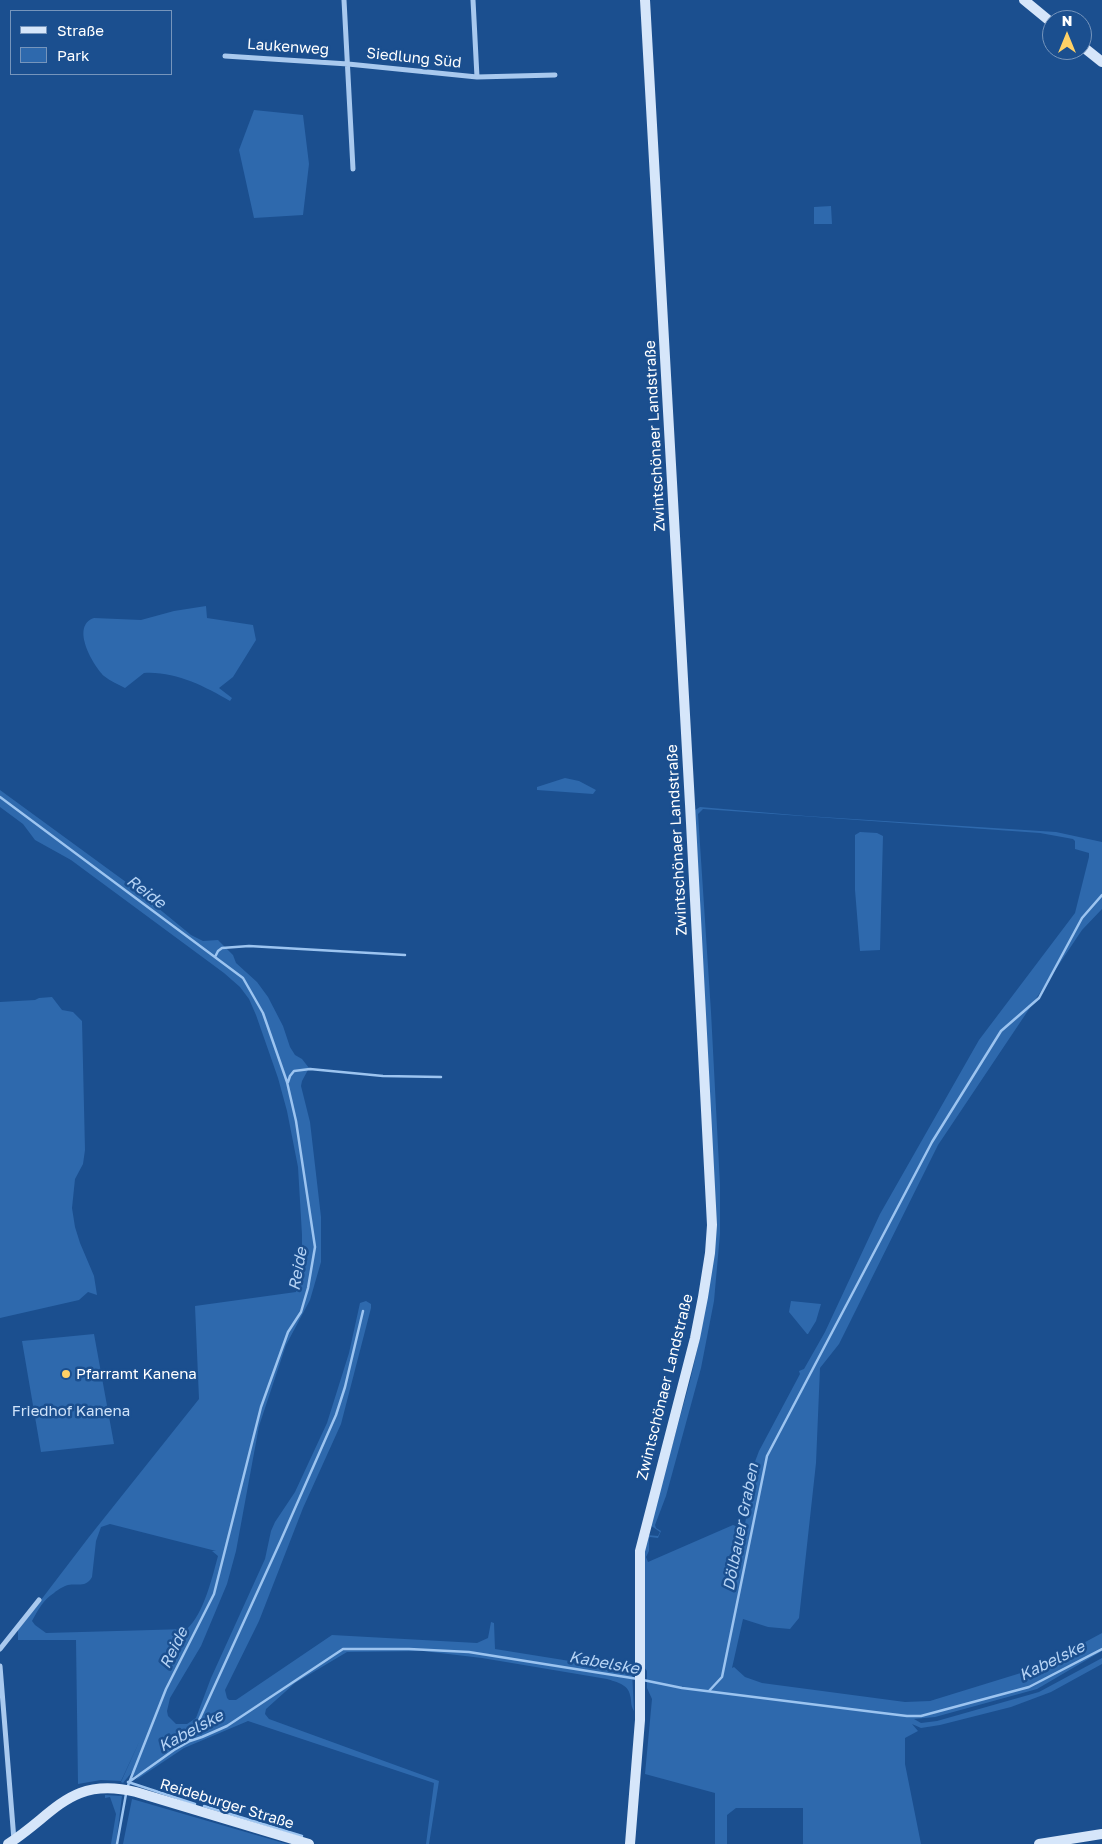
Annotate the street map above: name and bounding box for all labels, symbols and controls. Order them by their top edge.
legend [10,10,172,75]
north arrow [1042,10,1092,60]
text: N [1062,12,1072,29]
text: Straße [57,21,104,39]
street label: Laukenweg [246,35,330,59]
street label: Siedlung Süd [366,44,462,72]
text: Park [57,46,89,64]
street label: Zwintschönaer Landstraße [641,340,669,532]
street label: Zwintschönaer Landstraße [663,744,691,936]
water label: Reide [123,871,169,913]
water label: Reide [285,1246,311,1292]
street label: Zwintschönaer Landstraße [633,1292,697,1482]
place label: Pfarramt Kanena [76,1365,197,1383]
marker: Pfarramt Kanena [60,1368,72,1380]
park label: Friedhof Kanena [12,1402,130,1420]
water label: Dölbauer Graben [719,1462,763,1592]
water label: Reide [156,1624,192,1672]
water label: Kabelske [1016,1637,1088,1685]
water label: Kabelske [568,1647,640,1679]
water label: Kabelske [155,1706,227,1756]
street label: Reideburger Straße [158,1775,296,1833]

